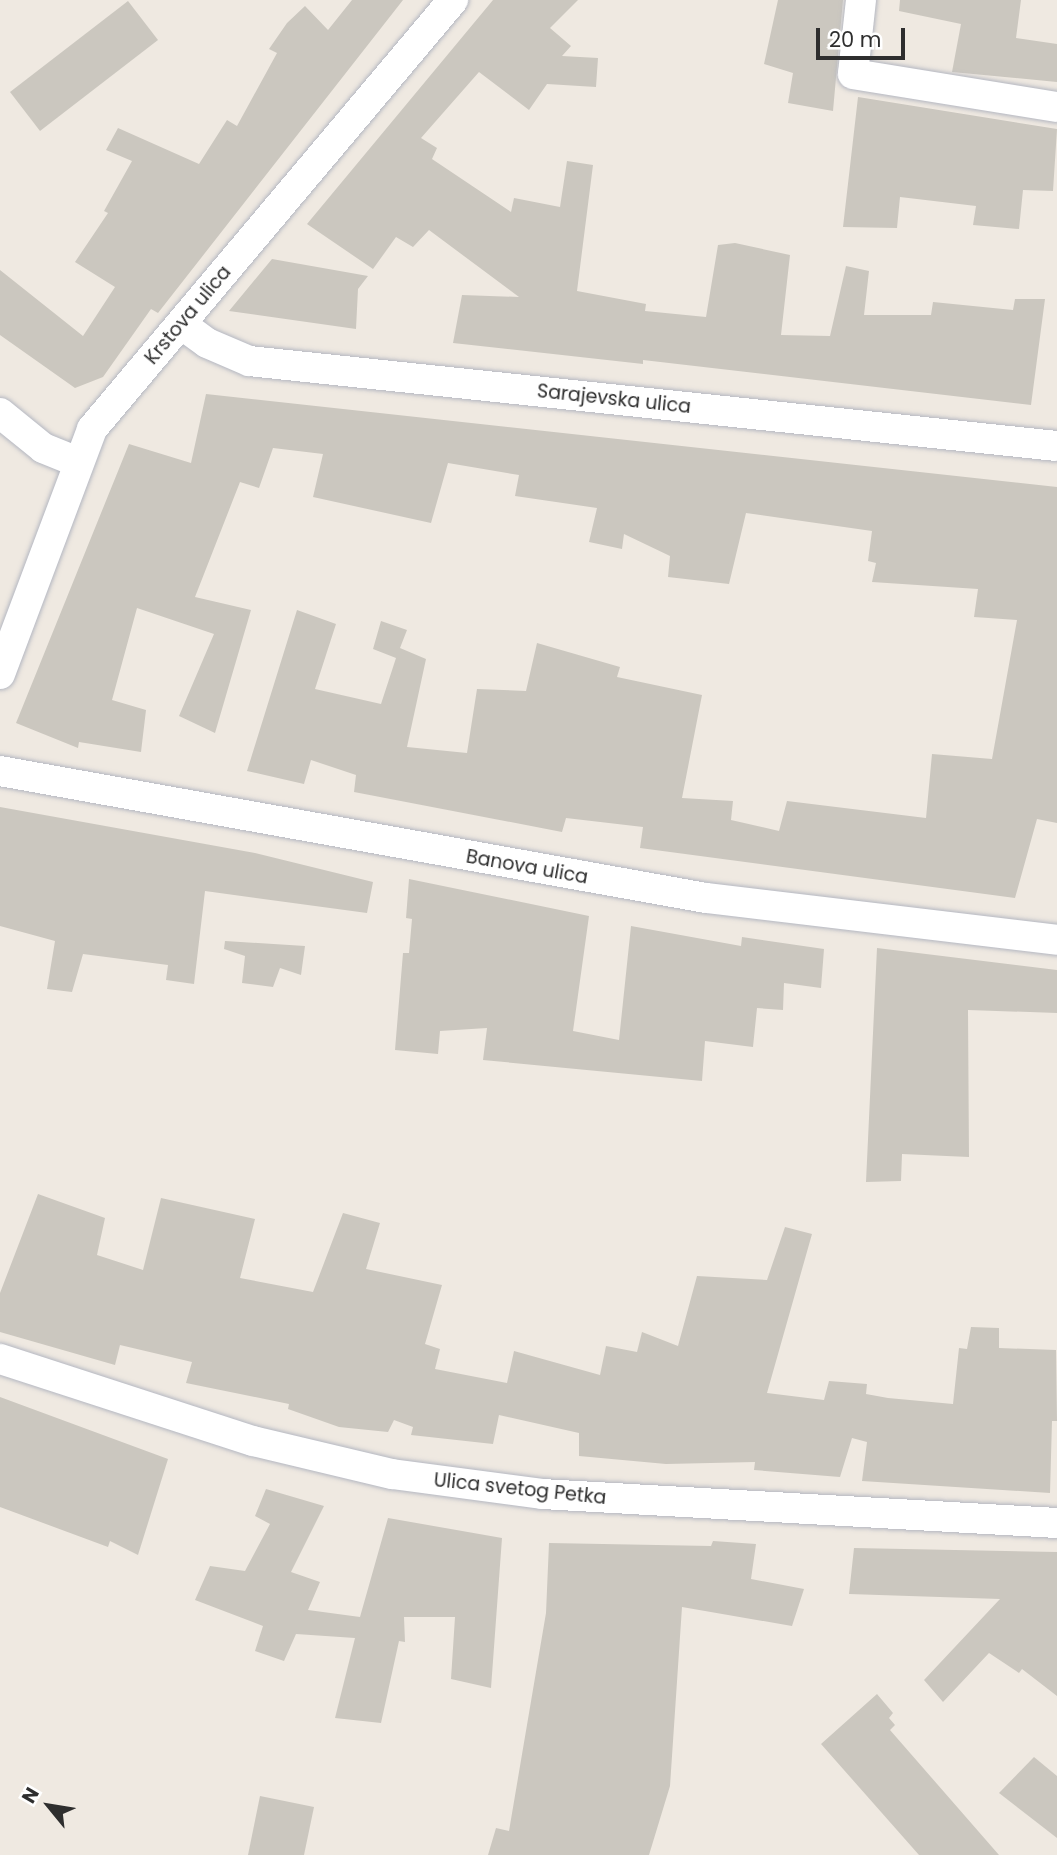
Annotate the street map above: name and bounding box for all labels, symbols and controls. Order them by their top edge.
scale bar [819,14,908,58]
text: 20 m [829,25,882,54]
street label: Krstova ulica [140,261,236,369]
street label: Sarajevska ulica [536,380,692,418]
street label: Banova ulica [464,845,590,889]
street label: Ulica svetog Petka [433,1469,607,1509]
north arrow [14,1771,84,1841]
text: N [15,1782,46,1808]

